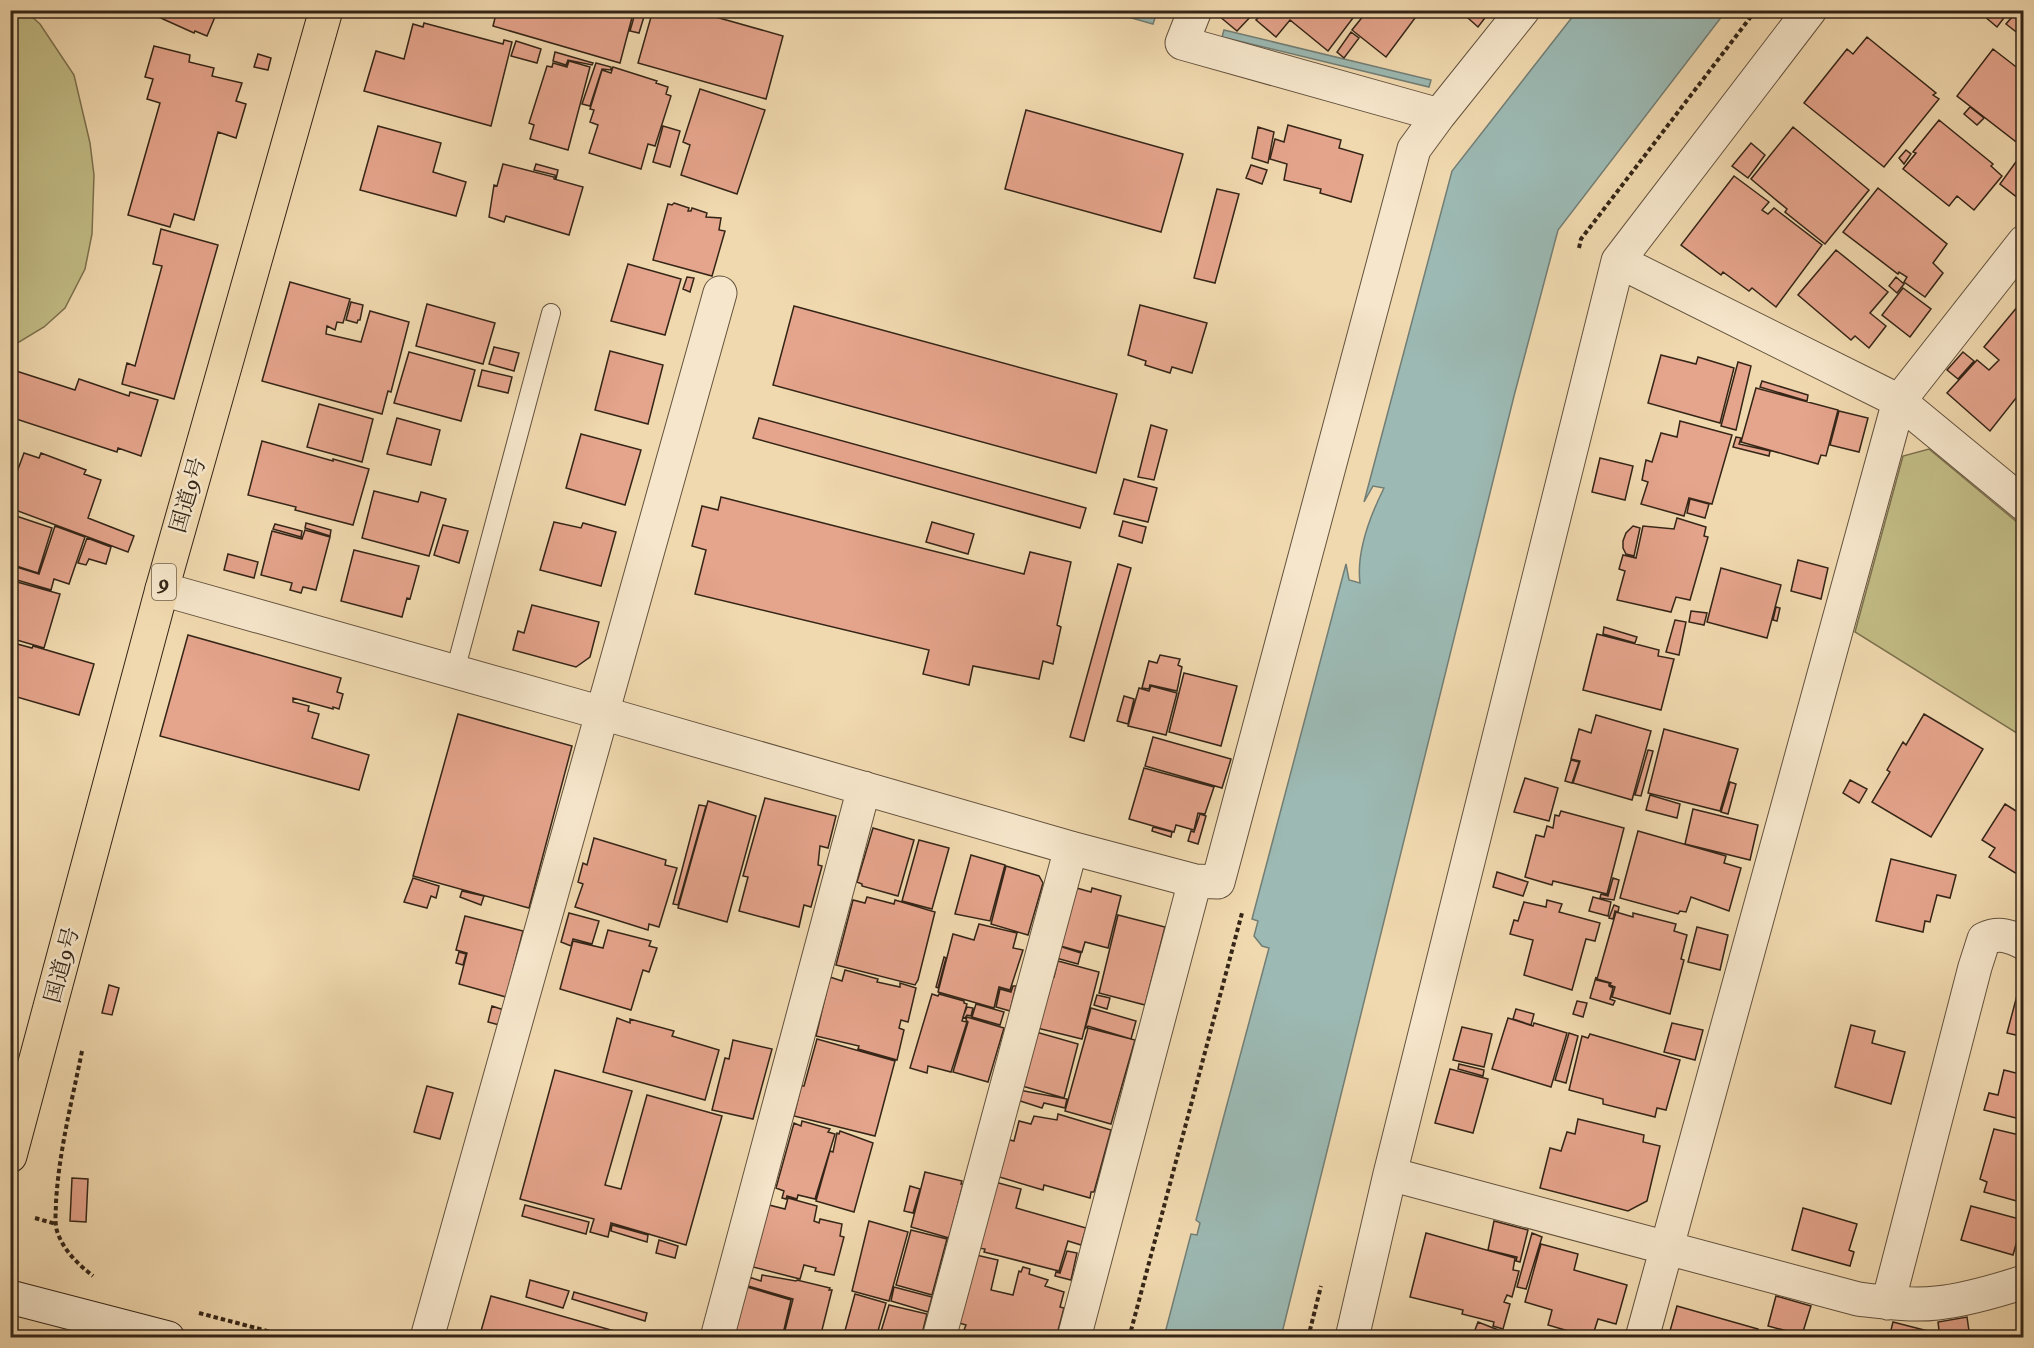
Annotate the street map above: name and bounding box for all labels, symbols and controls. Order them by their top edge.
street label: 国道9号 [164,454,212,536]
road number: 9 [152,564,176,600]
street label: 国道9号 [38,924,86,1006]

